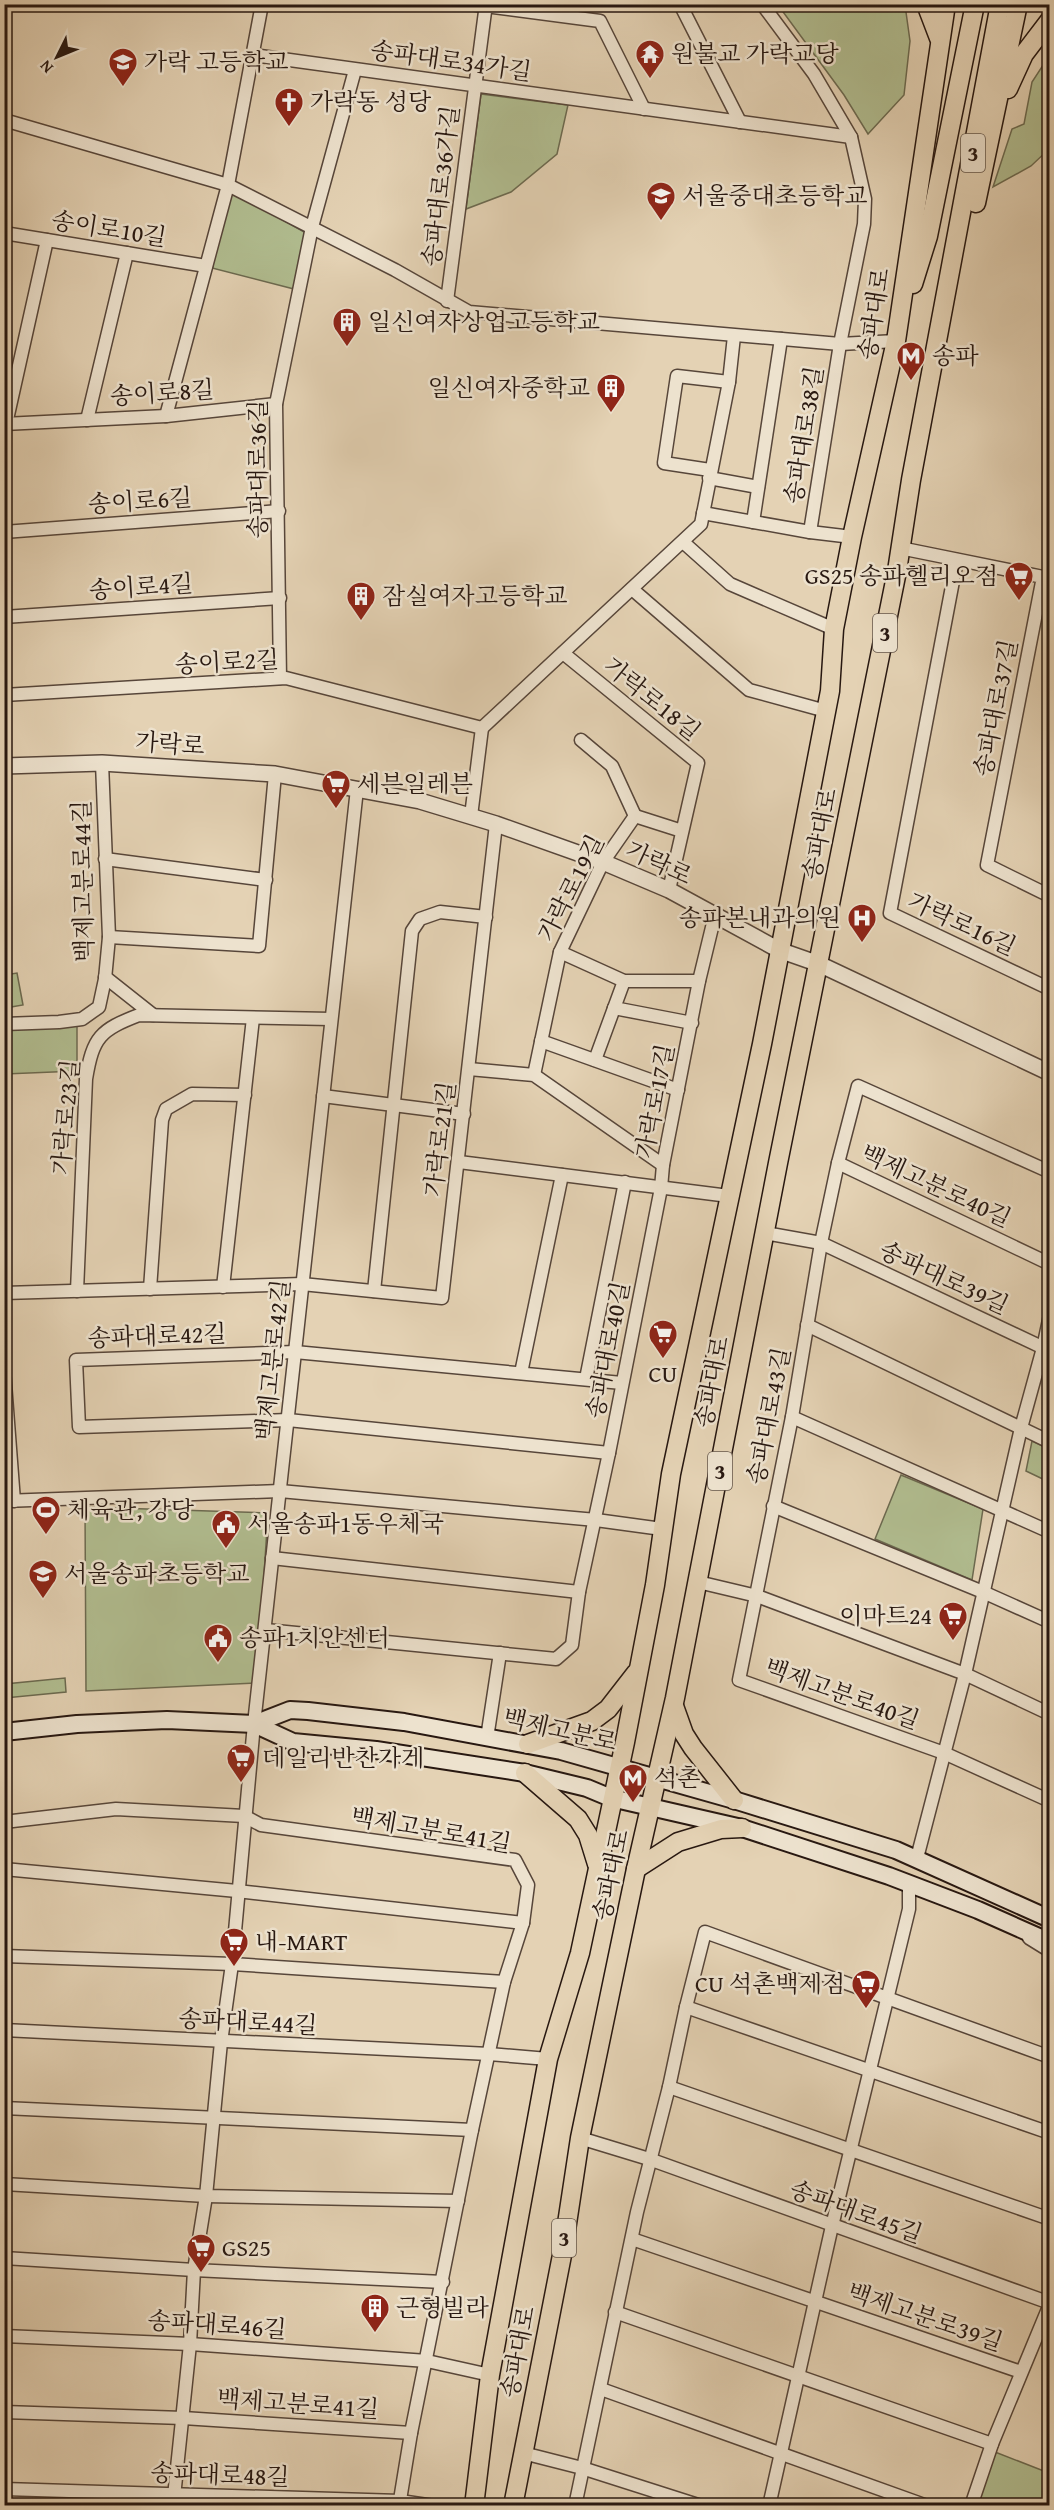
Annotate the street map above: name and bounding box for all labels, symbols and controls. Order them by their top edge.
north arrow [27,27,87,87]
street label: 송파대로34가길 [368,32,534,89]
place label: 원불교 가락교당 [671,36,839,71]
temple icon: 원불교 가락교당 [634,38,666,80]
place label: 가락 고등학교 [144,44,288,79]
school or university icon: 가락 고등학교 [107,46,139,88]
text: N [33,55,58,79]
place label: 가락동 성당 [310,84,432,119]
church icon: 가락동 성당 [273,86,305,128]
street label: 송파대로36가길 [413,103,468,269]
road number: 3 [961,134,985,172]
place label: 서울중대초등학교 [682,178,867,213]
school or university icon: 서울중대초등학교 [645,180,677,222]
street label: 송이로10길 [49,202,169,255]
street label: 송파대로 [849,265,898,362]
place label: 일신여자상업고등학교 [368,304,600,339]
building icon: 일신여자상업고등학교 [331,306,363,348]
place label: 송파 [932,338,979,373]
metro station icon: 송파 [895,340,927,382]
street label: 송파대로38길 [775,364,832,506]
place label: 일신여자중학교 [428,370,590,405]
street label: 송이로8길 [109,371,215,414]
building icon: 일신여자중학교 [595,372,627,414]
street label: 송파대로36길 [240,399,275,539]
street label: 송이로6길 [87,479,193,522]
place label: GS25 송파헬리오점 [805,558,998,593]
supermarket icon: GS25 송파헬리오점 [1003,560,1035,602]
street label: 송이로4길 [88,565,194,608]
place label: 잠실여자고등학교 [382,578,567,613]
building icon: 잠실여자고등학교 [345,580,377,622]
road number: 3 [873,614,897,652]
street label: 송파대로37길 [965,636,1026,779]
street label: 송이로2길 [174,641,280,682]
street label: 가락로18길 [596,649,708,749]
street label: 가락로 [134,724,206,763]
place label: 세븐일레븐 [357,766,473,801]
supermarket icon: 세븐일레븐 [320,768,352,810]
street label: 송파대로 [793,785,846,883]
street label: 백제고분로44길 [64,800,101,962]
street label: 가락로19길 [529,828,612,947]
street label: 가락로 [620,832,698,893]
street label: 가락로16길 [902,883,1022,964]
place label: 송파본내과의원 [679,900,841,935]
hospital icon: 송파본내과의원 [846,902,878,944]
street label: 가락로17길 [626,1041,683,1161]
street label: 가락로23길 [43,1058,88,1176]
street label: 가락로21길 [415,1079,464,1199]
street label: 백제고분로40길 [855,1135,1017,1236]
street label: 송파대로39길 [874,1232,1015,1323]
street label: 백제고분로42길 [247,1277,298,1442]
street label: 송파대로40길 [577,1278,638,1421]
street label: 송파대로42길 [87,1316,227,1355]
supermarket icon: CU [647,1318,679,1360]
street label: 송파대로 [685,1333,738,1431]
street label: 송파대로43길 [738,1344,799,1487]
place label: CU [649,1356,678,1391]
road number: 3 [708,1452,732,1490]
place label: 체육관, 강당 [67,1492,195,1527]
sports icon: 체육관, 강당 [30,1494,62,1536]
place label: 서울송파1동우체국 [247,1506,444,1541]
public building icon: 서울송파1동우체국 [210,1508,242,1550]
place label: 서울송파초등학교 [64,1556,249,1591]
school or university icon: 서울송파초등학교 [27,1558,59,1600]
place label: 이마트24 [839,1598,932,1633]
supermarket icon: 이마트24 [937,1600,969,1642]
place label: 송파1치안센터 [239,1620,390,1655]
public building icon: 송파1치안센터 [202,1622,234,1664]
street label: 백제고분로40길 [760,1649,924,1738]
street label: 백제고분로 [500,1699,621,1760]
place label: 데일리반찬가게 [262,1740,424,1775]
supermarket icon: 데일리반찬가게 [225,1742,257,1784]
place label: 석촌 [654,1760,700,1795]
metro station icon: 석촌 [617,1762,649,1804]
street label: 백제고분로41길 [348,1798,514,1861]
street label: 송파대로 [584,1826,637,1924]
place label: 내-MART [255,1924,347,1959]
supermarket icon: 내-MART [218,1926,250,1968]
place label: CU 석촌백제점 [695,1966,845,2001]
supermarket icon: CU 석촌백제점 [850,1968,882,2010]
street label: 송파대로44길 [178,2000,318,2043]
street label: 송파대로45길 [785,2171,927,2252]
road number: 3 [552,2219,576,2257]
place label: GS25 [222,2230,271,2265]
supermarket icon: GS25 [185,2232,217,2274]
street label: 백제고분로39길 [843,2274,1008,2359]
place label: 근형빌라 [396,2290,490,2325]
building icon: 근형빌라 [359,2292,391,2334]
street label: 송파대로46길 [146,2302,288,2347]
street label: 송파대로 [491,2303,544,2401]
street label: 백제고분로41길 [216,2380,380,2427]
street label: 송파대로48길 [150,2455,290,2494]

